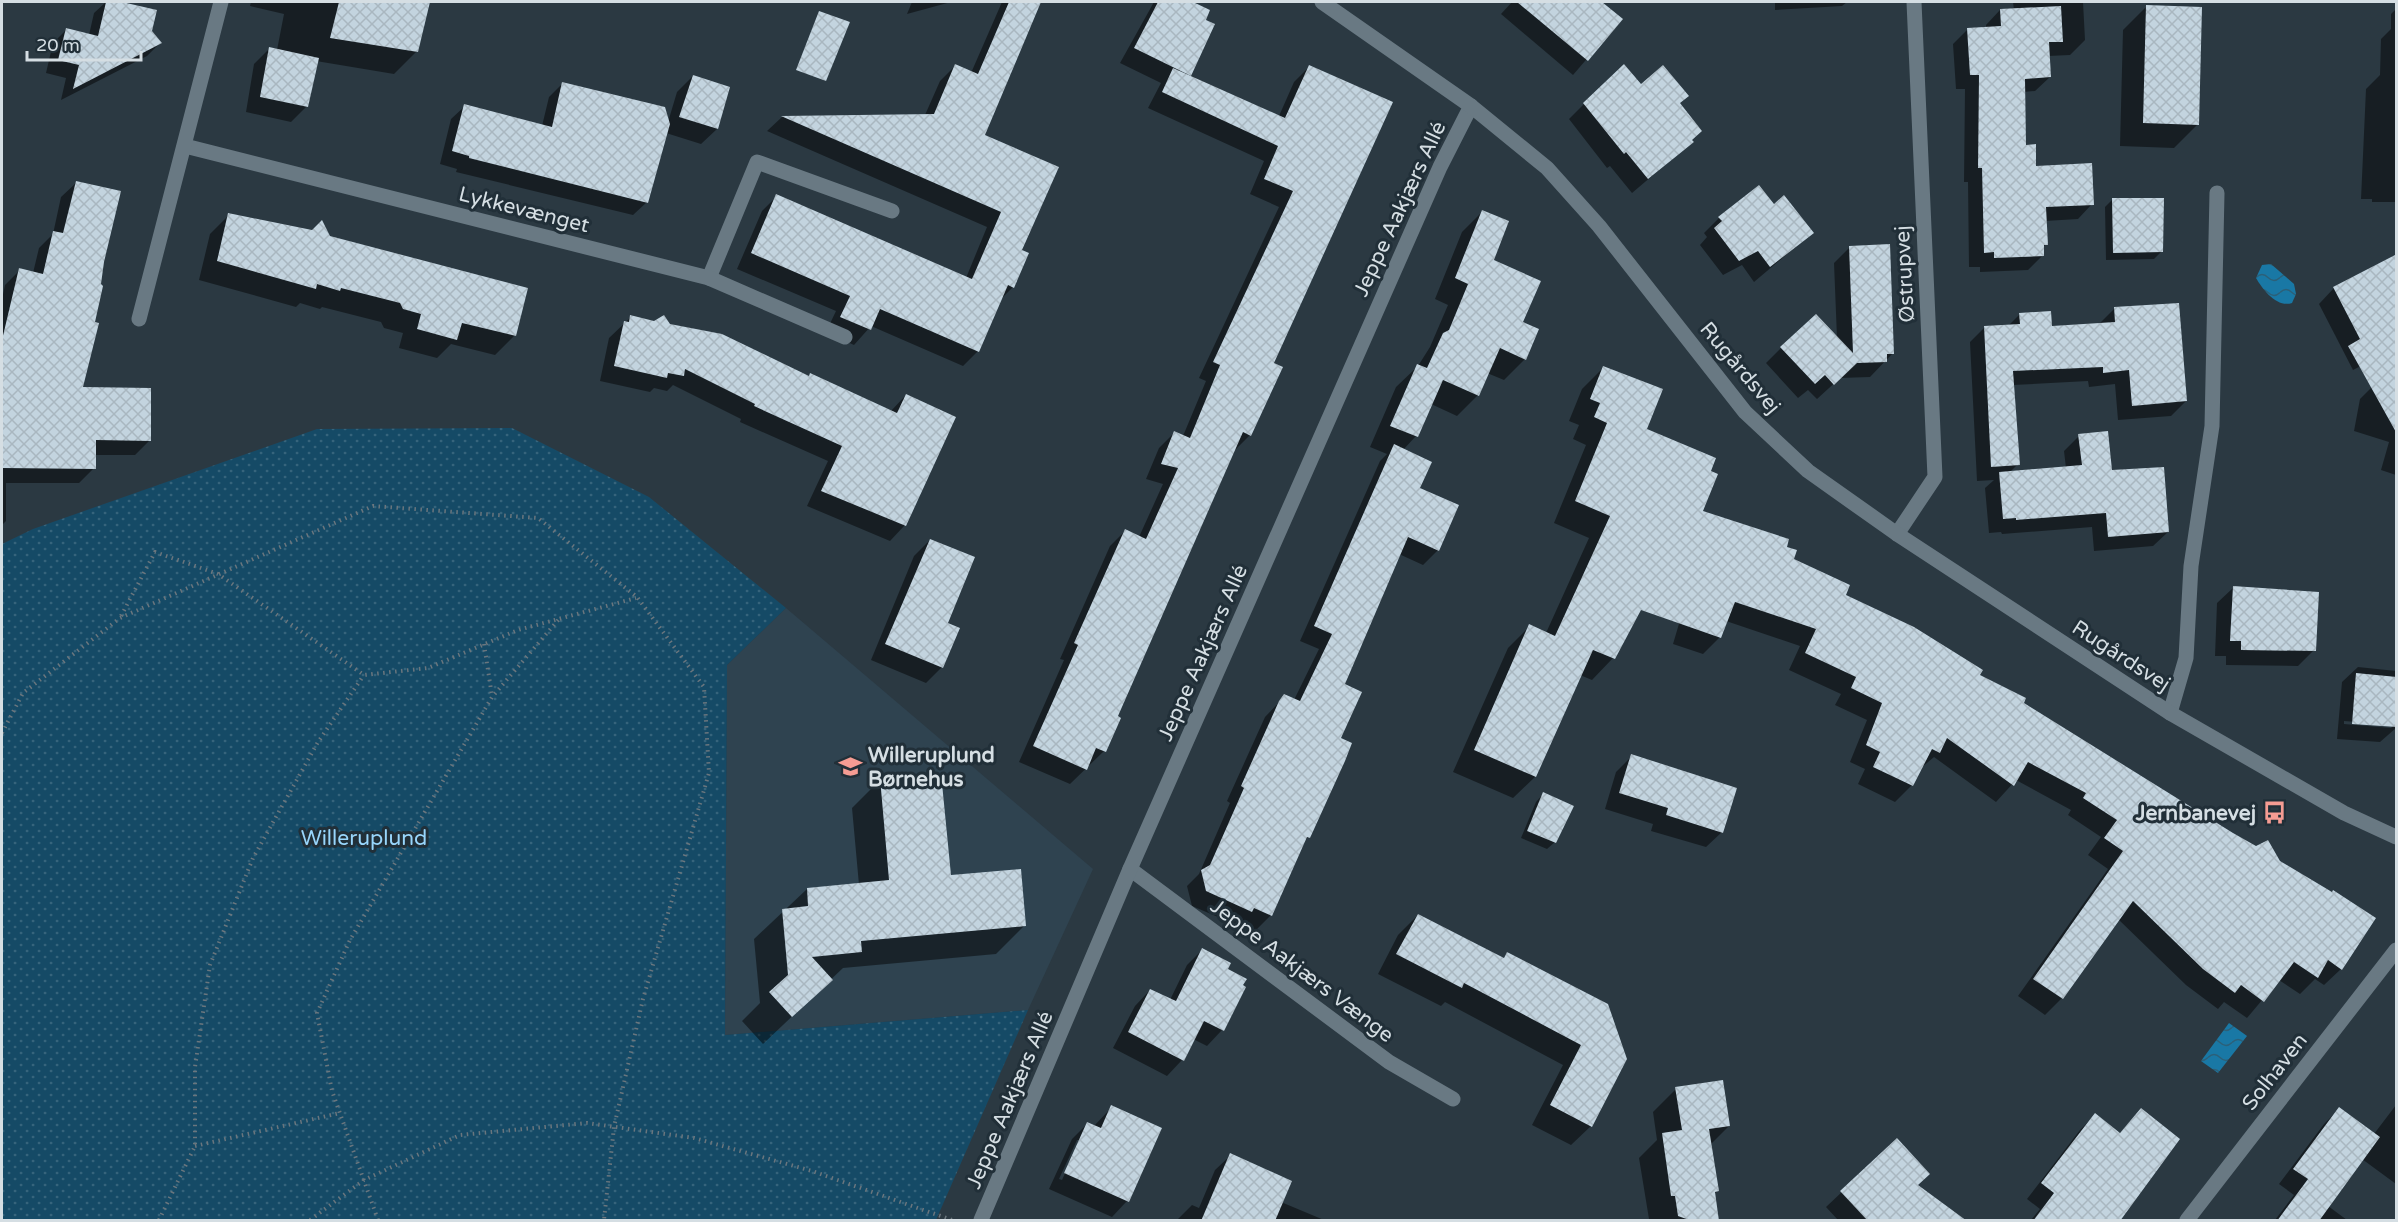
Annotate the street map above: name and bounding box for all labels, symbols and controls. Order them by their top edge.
scale bar [27,24,141,62]
text: 20 m [36,34,80,56]
street label: Jeppe Aakjærs Allé [1348,117,1452,301]
street label: Lykkevænget [456,182,592,238]
street label: Østrupvej [1890,225,1920,323]
street label: Rugårdsvej [1694,317,1786,419]
street label: Jeppe Aakjærs Allé [1153,561,1253,745]
street label: Rugårdsvej [2067,615,2175,697]
place label: Willeruplund Børnehus [868,743,995,792]
school or university icon: Willeruplund Børnehus [837,754,863,780]
bus stop icon: Jernbanevej [2261,800,2287,826]
place label: Jernbanevej [2135,801,2256,826]
park label: Willeruplund [301,826,427,851]
street label: Jeppe Aakjærs Vænge [1205,894,1399,1048]
street label: Jeppe Aakjærs Allé [961,1007,1059,1193]
street label: Solhaven [2237,1028,2313,1116]

